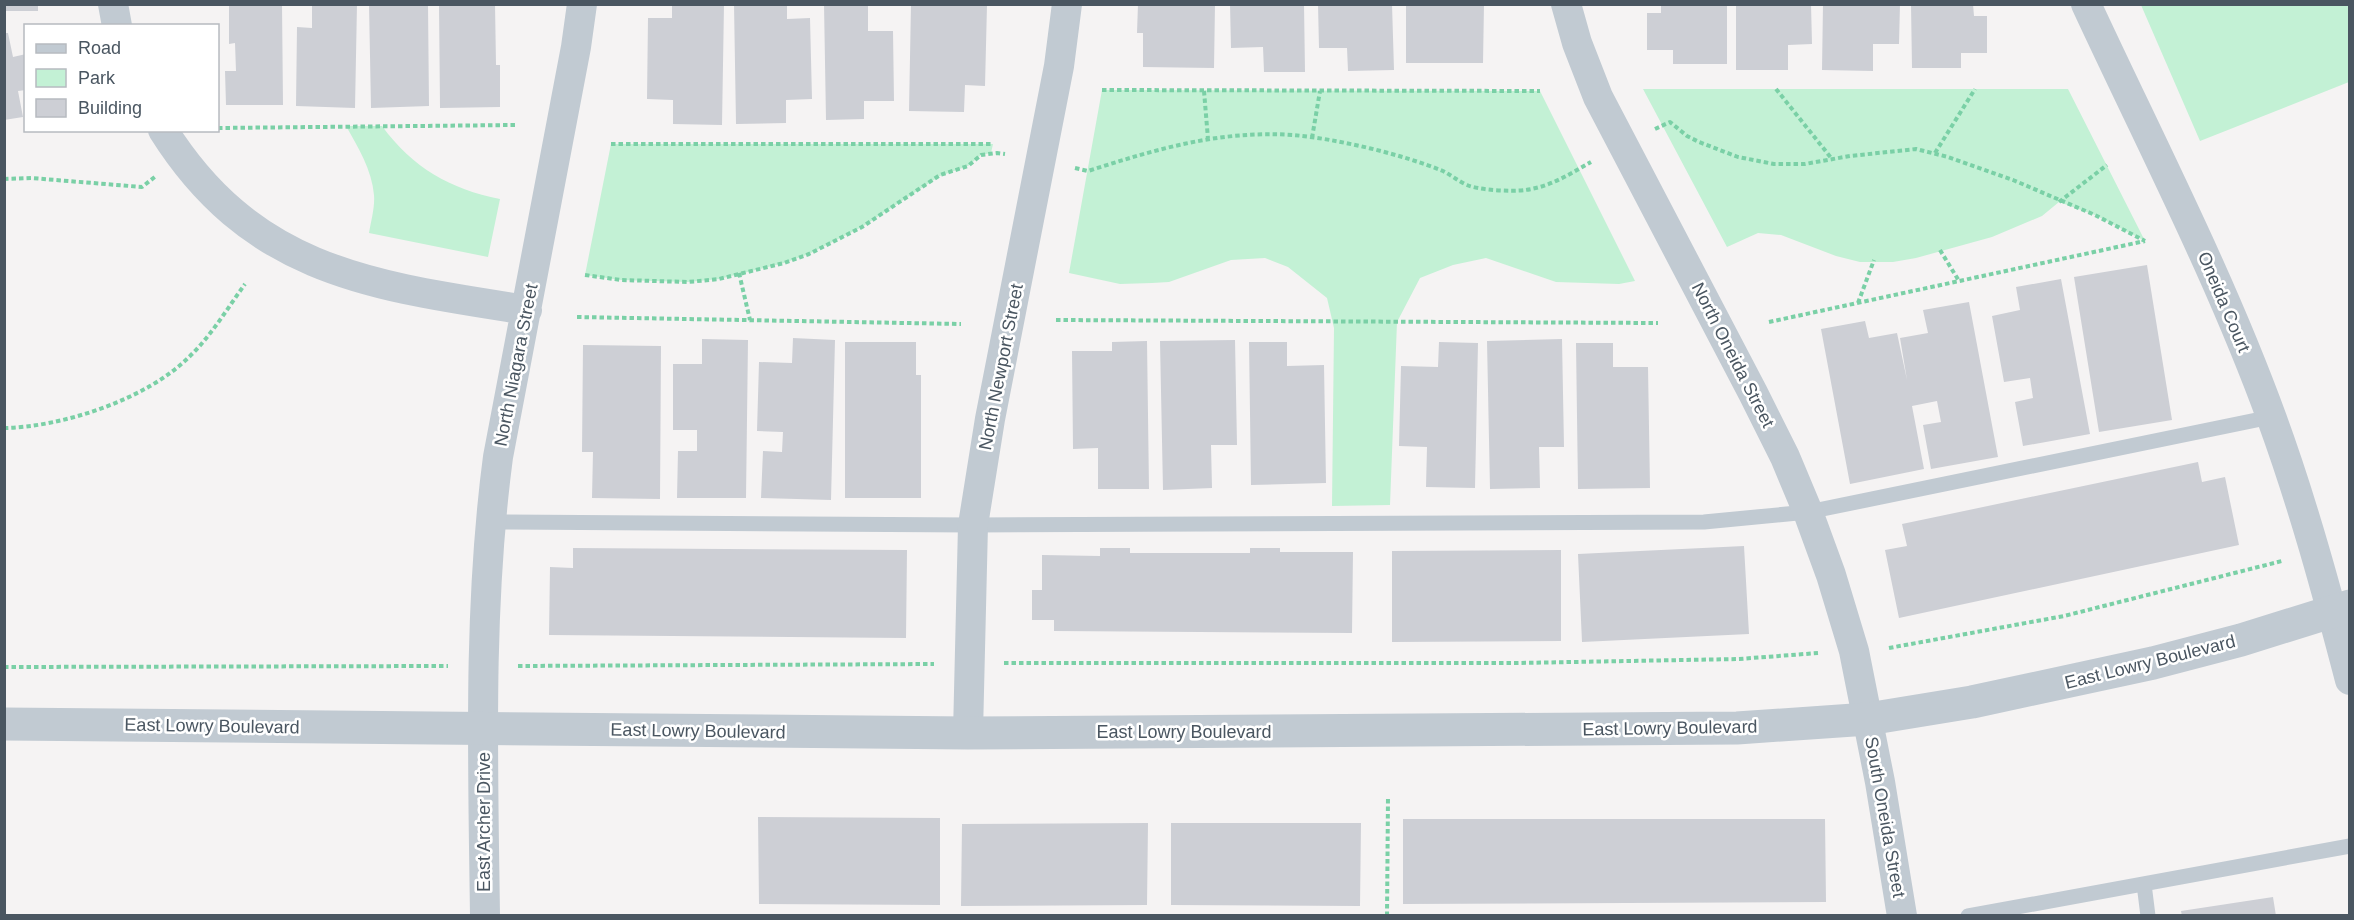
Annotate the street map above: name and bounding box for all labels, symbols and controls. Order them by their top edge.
legend [24,24,219,132]
text: Road [78,38,121,58]
text: Park [78,68,116,88]
text: Building [78,98,142,118]
street label: Oneida Court [2194,249,2254,355]
street label: North Oneida Street [1688,279,1778,431]
street label: North Niagara Street [490,282,542,448]
street label: North Newport Street [975,282,1027,452]
street label: East Lowry Boulevard [2063,631,2237,693]
street label: East Lowry Boulevard [124,714,300,738]
street label: East Lowry Boulevard [1582,716,1758,740]
street label: East Lowry Boulevard [610,719,786,743]
street label: East Lowry Boulevard [1096,722,1272,742]
street label: South Oneida Street [1861,735,1909,899]
street label: East Archer Drive [474,752,494,892]

